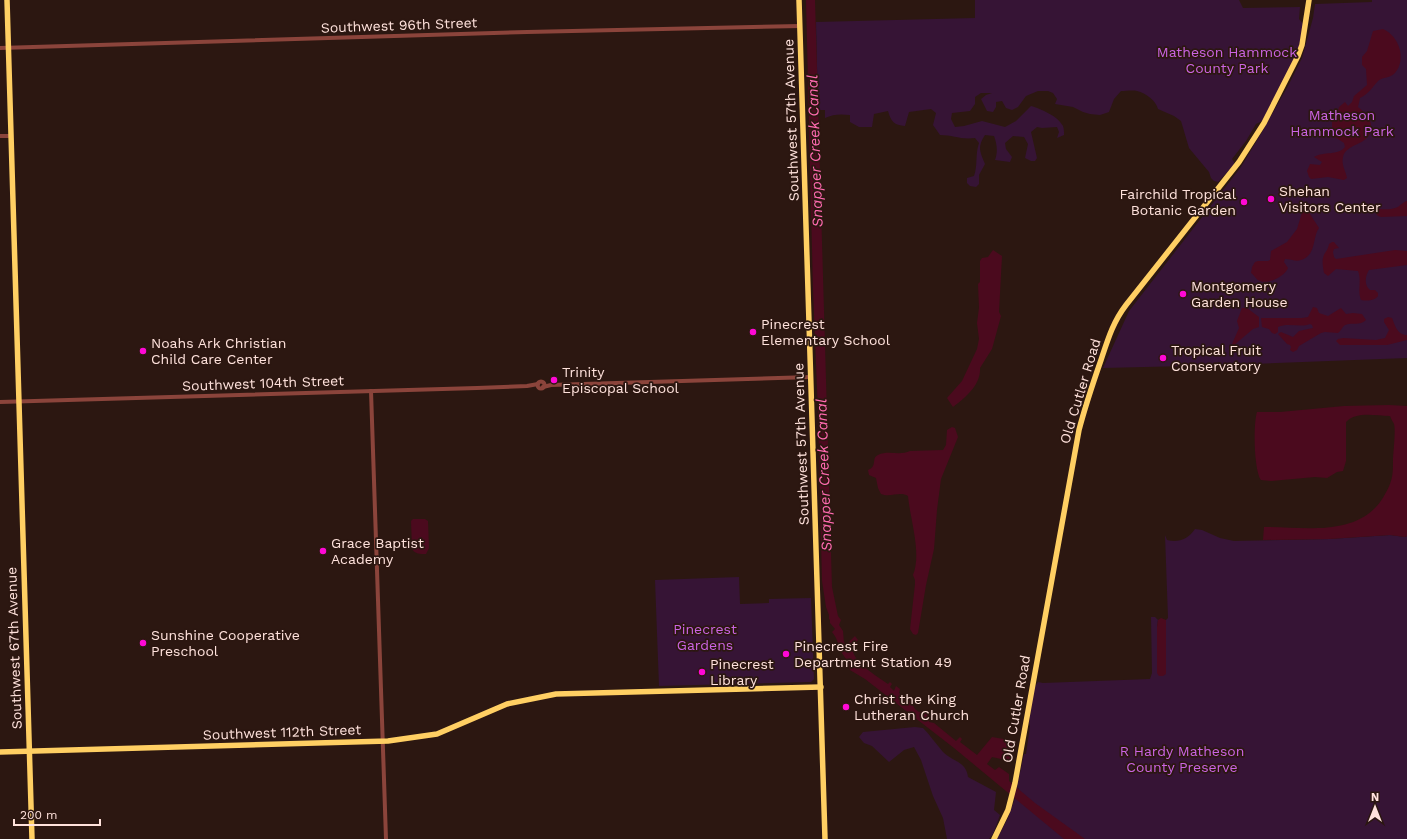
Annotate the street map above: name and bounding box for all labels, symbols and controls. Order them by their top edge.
street label: Southwest 96th Street [320,14,478,36]
street label: Southwest 57th Avenue [780,39,802,201]
park label: Matheson Hammock County Park [1157,44,1297,76]
water label: Snapper Creek Canal [803,74,827,228]
park label: Matheson Hammock Park [1290,107,1394,139]
place label: Shehan Visitors Center [1279,183,1381,215]
place label: Fairchild Tropical Botanic Garden [1119,186,1237,218]
marker: Shehan Visitors Center [1266,194,1276,204]
marker: Fairchild Tropical Botanic Garden [1239,197,1249,207]
place label: Montgomery Garden House [1191,278,1288,310]
marker: Montgomery Garden House [1178,289,1188,299]
place label: Pinecrest Elementary School [761,316,891,348]
marker: Pinecrest Elementary School [748,327,758,337]
place label: Noahs Ark Christian Child Care Center [151,335,286,367]
street label: Old Cutler Road [1056,336,1104,446]
place label: Tropical Fruit Conservatory [1171,342,1262,374]
marker: Noahs Ark Christian Child Care Center [138,346,148,356]
marker: Tropical Fruit Conservatory [1158,353,1168,363]
street label: Southwest 57th Avenue [790,363,812,525]
place label: Trinity Episcopal School [562,364,680,396]
street label: Southwest 104th Street [182,372,344,394]
marker: Trinity Episcopal School [549,375,559,385]
water label: Snapper Creek Canal [812,398,836,552]
place label: Grace Baptist Academy [331,535,424,567]
marker: Grace Baptist Academy [318,546,328,556]
street label: Southwest 67th Avenue [3,567,25,729]
park label: Pinecrest Gardens [673,621,737,653]
place label: Sunshine Cooperative Preschool [151,627,300,659]
marker: Sunshine Cooperative Preschool [138,638,148,648]
place label: Pinecrest Fire Department Station 49 [794,638,952,670]
marker: Pinecrest Fire Department Station 49 [781,649,791,659]
street label: Old Cutler Road [999,654,1033,764]
place label: Pinecrest Library [710,656,774,688]
marker: Pinecrest Library [697,667,707,677]
place label: Christ the King Lutheran Church [854,691,969,723]
marker: Christ the King Lutheran Church [841,702,851,712]
street label: Southwest 112th Street [203,721,361,743]
park label: R Hardy Matheson County Preserve [1120,743,1244,775]
north arrow [1355,787,1395,827]
text: N [1371,791,1379,804]
scale bar [14,801,100,827]
text: 200 m [20,808,57,822]

